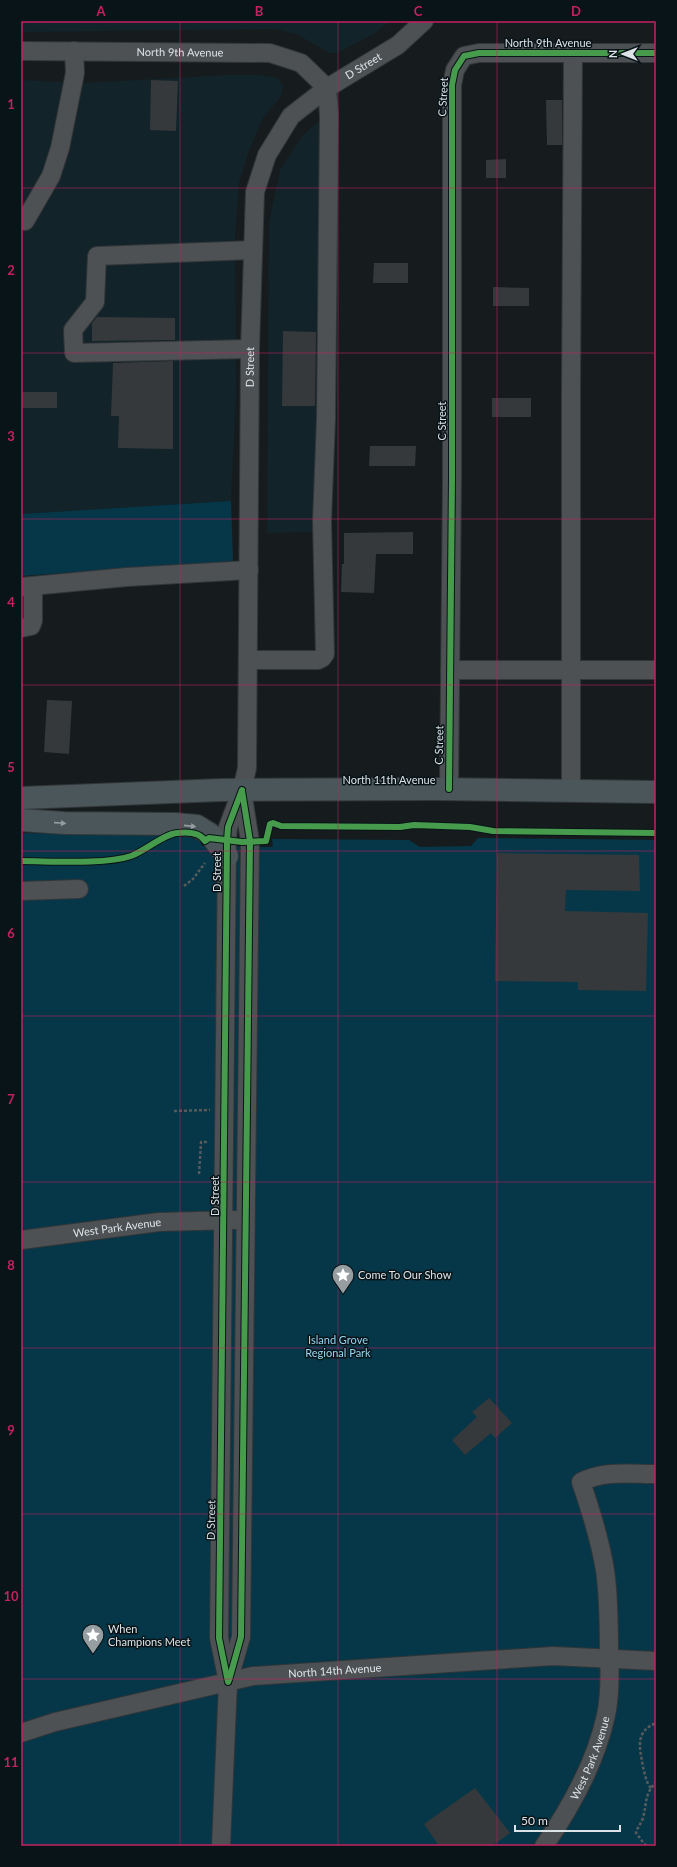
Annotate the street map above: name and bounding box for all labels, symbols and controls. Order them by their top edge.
text: A [95,3,106,19]
text: B [255,3,264,19]
text: C [414,3,423,19]
text: D [571,3,581,19]
north arrow [603,34,643,74]
street label: North 9th Avenue [505,36,592,49]
street label: North 9th Avenue [137,45,224,59]
street label: D Street [343,50,384,82]
text: N [606,50,619,58]
street label: C Street [435,77,450,117]
text: 1 [7,96,15,112]
text: 2 [7,262,15,278]
street label: D Street [243,347,256,387]
street label: C Street [435,401,448,441]
text: 3 [7,428,15,444]
text: 4 [7,594,15,610]
street label: C Street [432,725,445,765]
text: 5 [7,759,15,775]
street label: North 11th Avenue [342,773,436,786]
one-way arrow [54,819,66,826]
one-way arrow [184,822,196,829]
street label: D Street [210,852,223,892]
text: 6 [7,925,15,941]
text: 7 [7,1091,15,1107]
street label: D Street [208,1176,221,1216]
street label: West Park Avenue [72,1215,162,1239]
text: 8 [7,1257,15,1273]
place icon: Come To Our Show [330,1262,356,1295]
place label: Come To Our Show [358,1268,452,1281]
park label: Island Grove Regional Park [305,1333,371,1359]
text: 9 [7,1422,15,1438]
street label: D Street [204,1500,217,1540]
text: 10 [3,1588,19,1604]
place icon: When Champions Meet [80,1622,106,1655]
place label: When Champions Meet [108,1622,190,1648]
street label: North 14th Avenue [288,1660,382,1680]
street label: West Park Avenue [567,1715,612,1802]
text: 11 [3,1754,19,1770]
scale bar [515,1807,620,1833]
text: 50 m [521,1813,548,1828]

